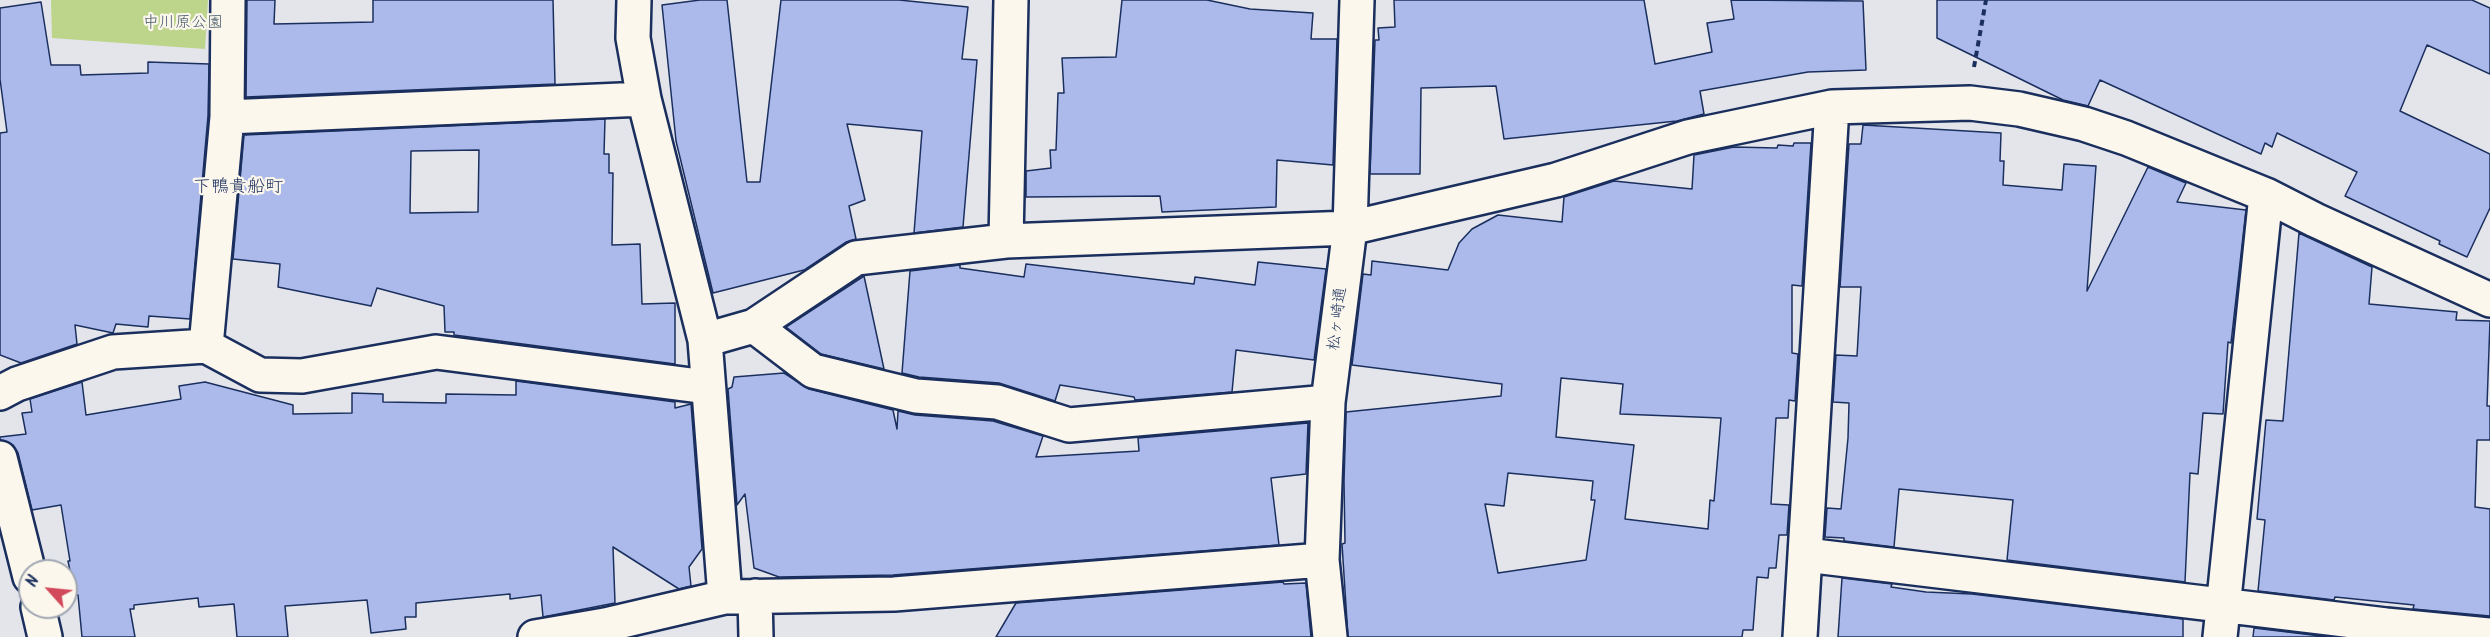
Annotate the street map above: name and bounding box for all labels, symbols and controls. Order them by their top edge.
park label: 中川原公園 [143,14,223,34]
district label: 下鴨貴船町 [193,178,283,200]
street label: 松ヶ崎通 [1326,286,1352,352]
north arrow [18,559,78,619]
text: N [20,571,47,592]

